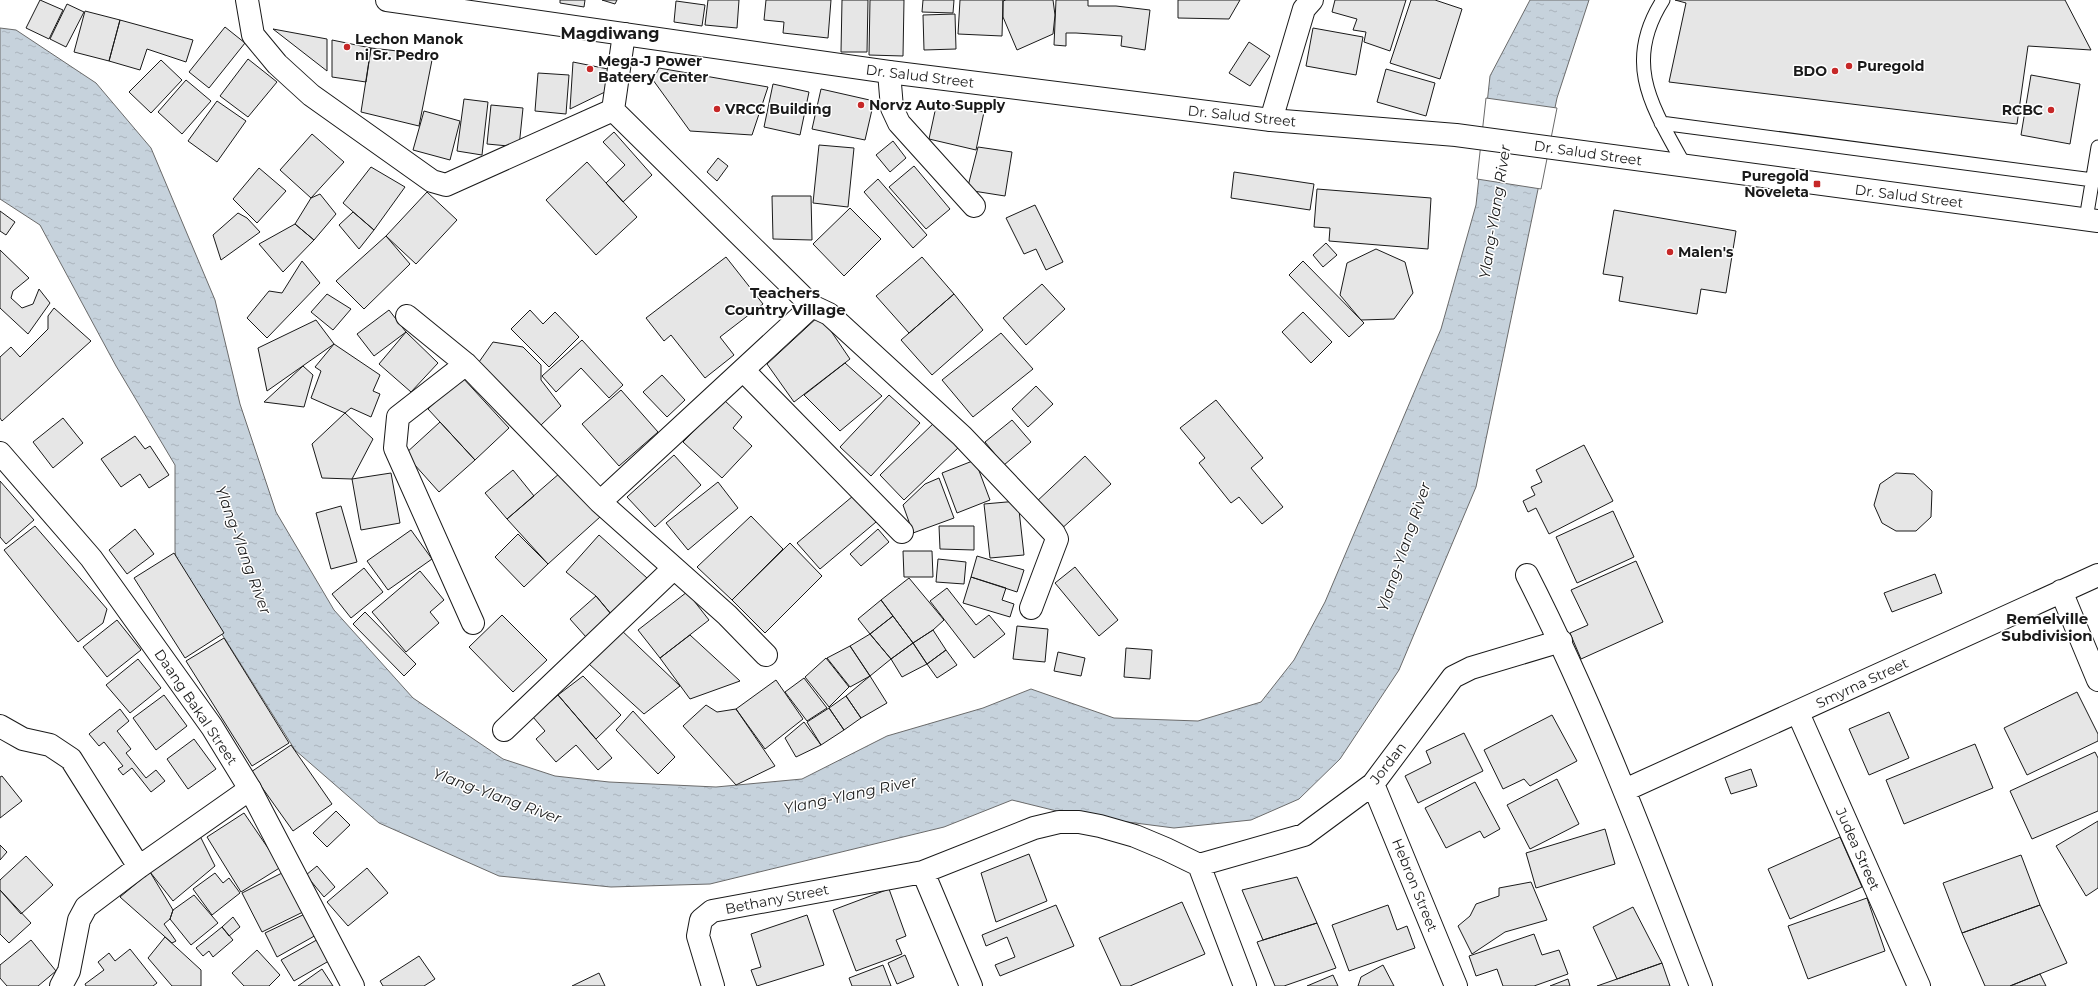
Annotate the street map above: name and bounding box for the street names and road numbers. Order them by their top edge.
street label: Dr. Salud Street [865,60,976,92]
street label: Dr. Salud Street [1187,101,1298,131]
street label: Dr. Salud Street [1533,136,1644,170]
street label: Dr. Salud Street [1854,180,1965,212]
street label: Daang Bakal Street [151,646,242,769]
street label: Smyrna Street [1813,654,1911,712]
street label: Jordan [1365,738,1410,788]
street label: Judea Street [1831,804,1884,893]
street label: Hebron Street [1388,836,1442,935]
street label: Bethany Street [724,880,831,918]

